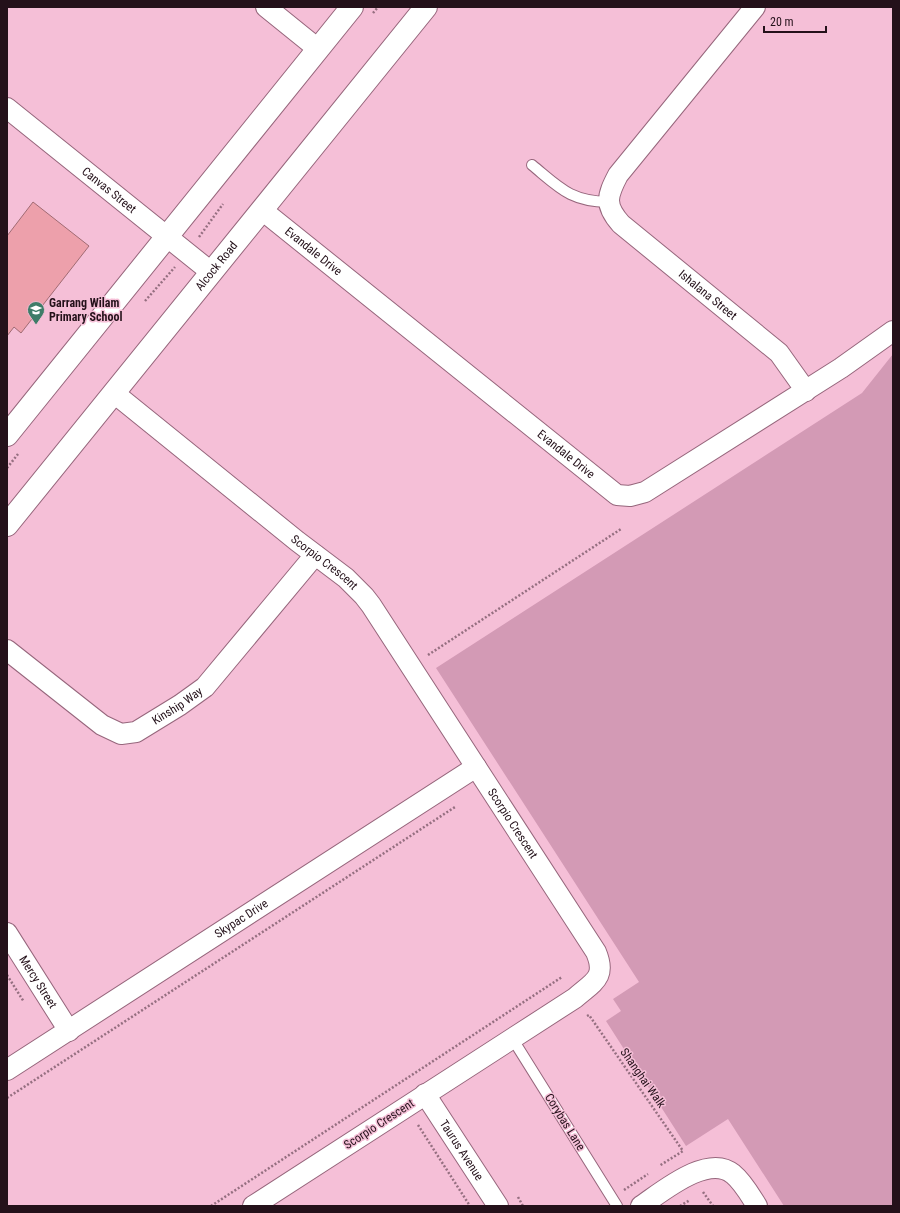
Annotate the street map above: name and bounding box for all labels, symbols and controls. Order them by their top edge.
scale bar [764,8,826,34]
text: 20 m [770,15,794,29]
street label: Canvas Street [79,164,139,216]
street label: Evandale Drive [282,224,345,279]
street label: Alcock Road [192,239,240,293]
street label: Ishalana Street [676,267,740,323]
place label: Garrang Wilam Primary School [49,296,122,324]
school or university icon: Garrang Wilam Primary School [26,300,46,325]
street label: Evandale Drive [535,427,598,482]
street label: Scorpio Crescent [288,532,361,593]
street label: Kinship Way [149,684,205,727]
street label: Scorpio Crescent [485,786,541,862]
street label: Skypac Drive [212,896,271,941]
street label: Mercy Street [16,953,60,1011]
street label: Shanghai Walk [617,1046,669,1111]
street label: Corybas Lane [542,1091,588,1153]
street label: Scorpio Crescent [341,1096,417,1152]
street label: Taurus Avenue [437,1117,487,1183]

